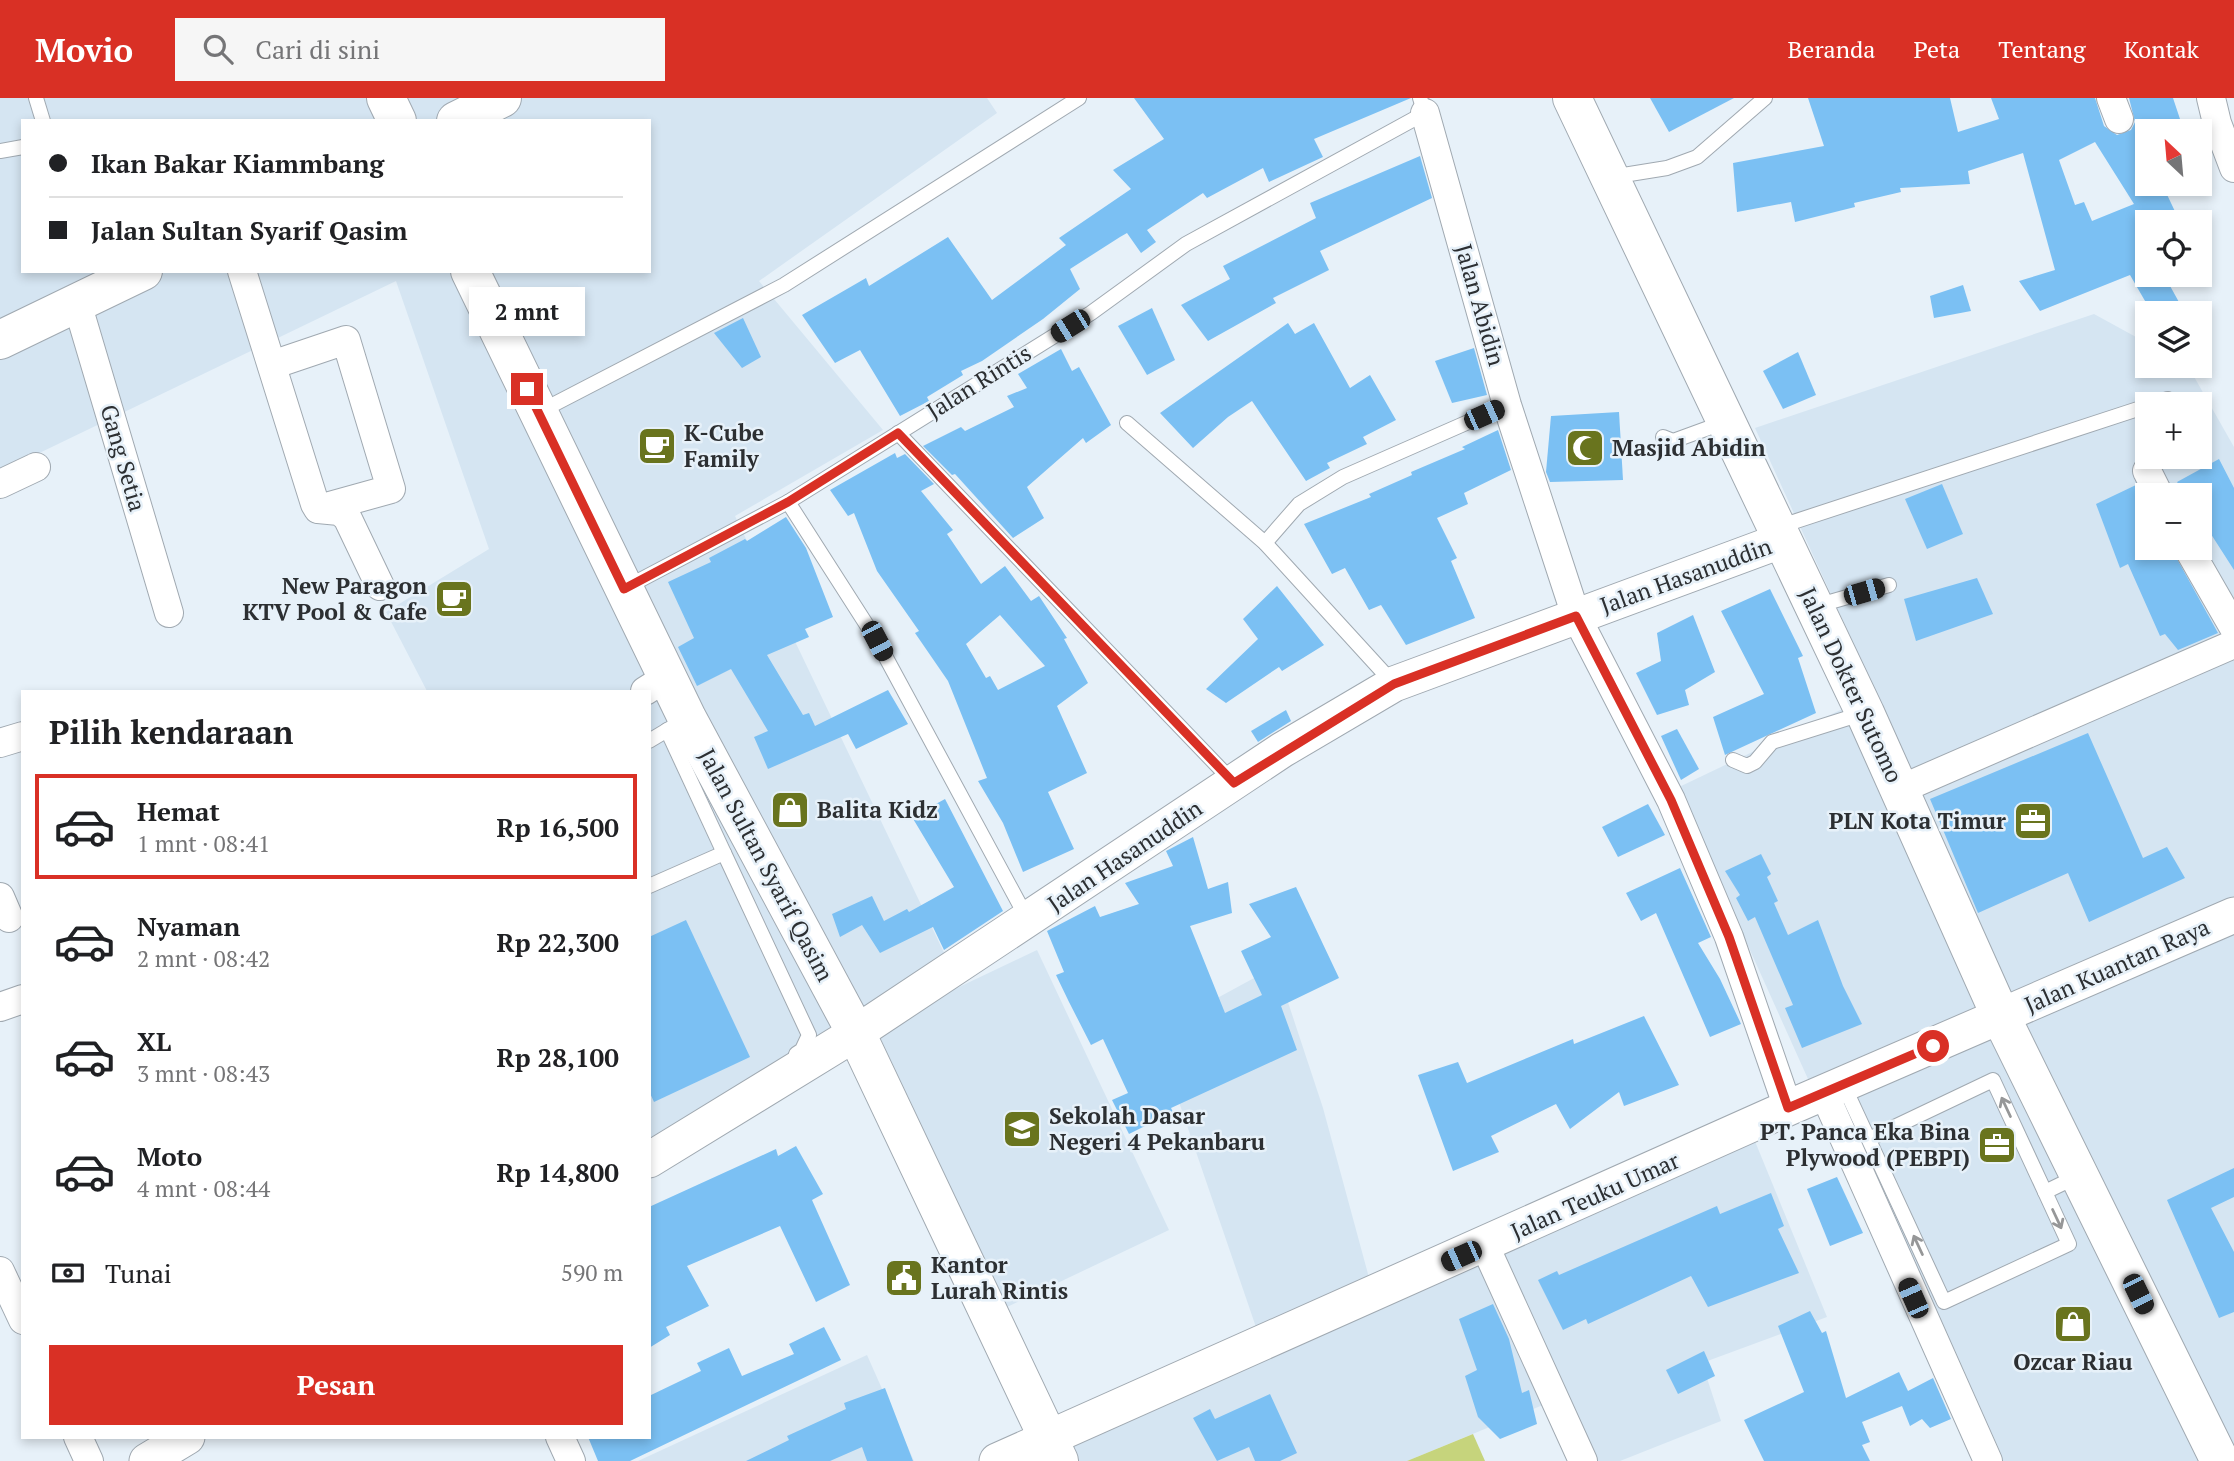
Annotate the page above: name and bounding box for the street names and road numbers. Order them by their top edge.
street label: Jalan Abidin [1448,240,1513,370]
street label: Jalan Rintis [921,337,1037,426]
street label: Gang Setia [93,401,154,515]
street label: Jalan Hasanuddin [1596,530,1776,621]
street label: Jalan Dokter Sutomo [1793,582,1910,787]
street label: Jalan Sultan Syarif Qasim [692,743,841,987]
street label: Jalan Hasanuddin [1041,792,1208,919]
street label: Jalan Kuantan Raya [2019,911,2215,1020]
street label: Jalan Teuku Umar [1506,1144,1684,1247]

